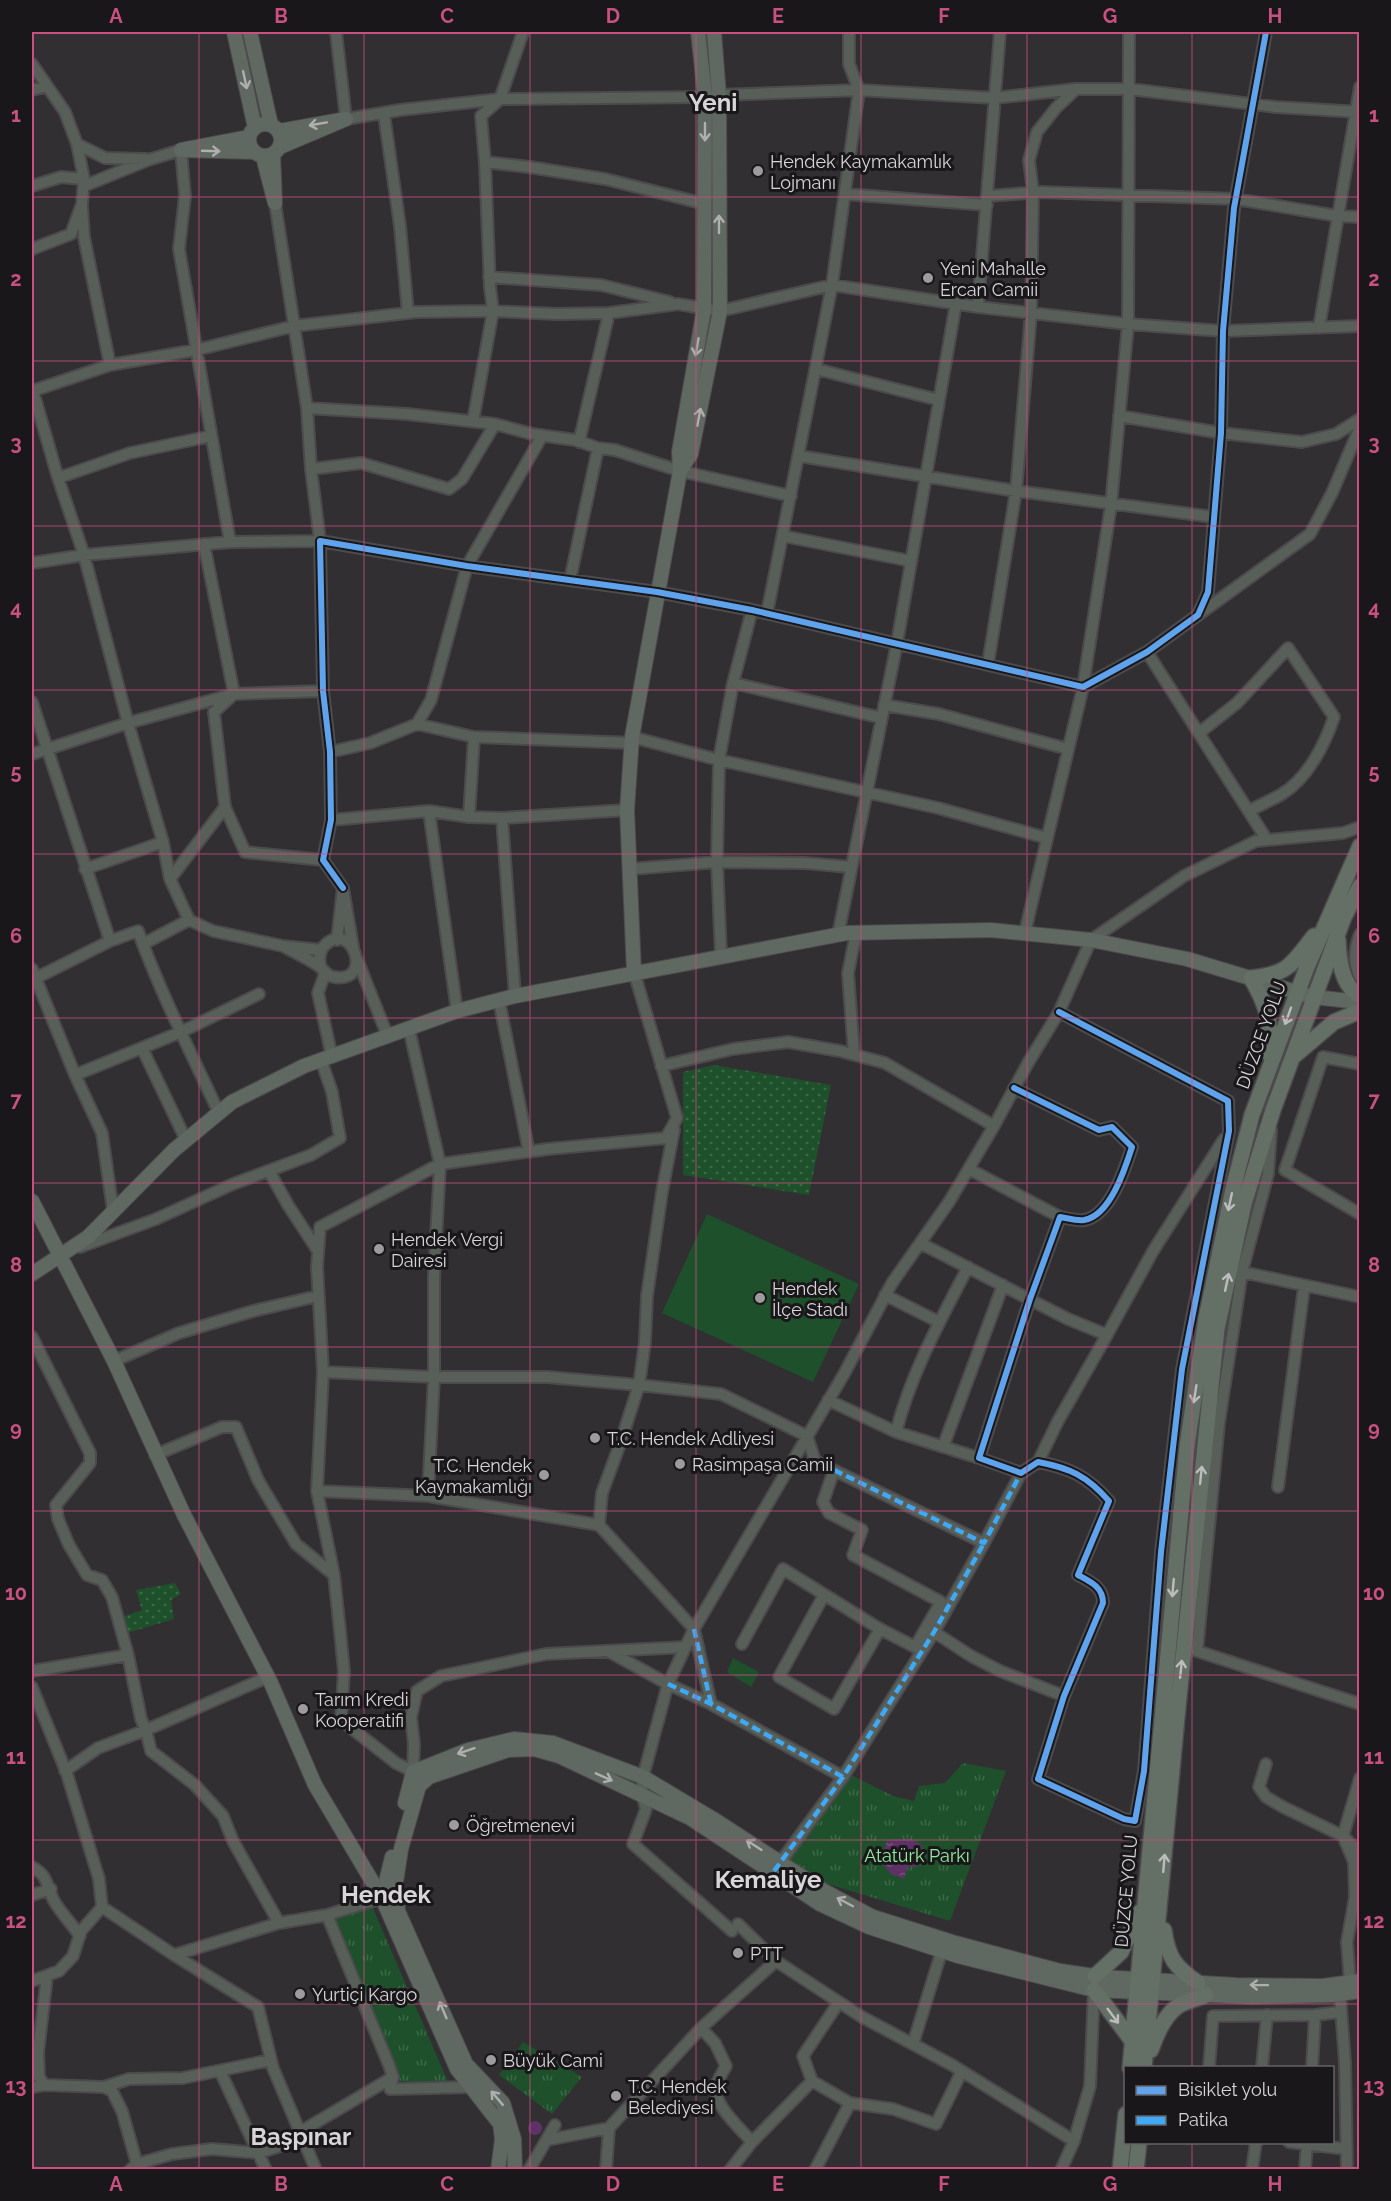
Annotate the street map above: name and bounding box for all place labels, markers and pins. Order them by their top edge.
place label: Hendek Kaymakamlık Lojmanı [770,151,952,193]
marker: Hendek Kaymakamlık Lojmanı [751,164,765,178]
place label: Yeni Mahalle Ercan Camii [940,258,1046,300]
marker: Yeni Mahalle Ercan Camii [921,271,935,285]
place label: Hendek Vergi Dairesi [391,1229,503,1271]
marker: Hendek Vergi Dairesi [372,1242,386,1256]
place label: Hendek İlçe Stadı [772,1278,848,1320]
marker: Hendek İlçe Stadı [753,1291,767,1305]
place label: T.C. Hendek Adliyesi [607,1428,774,1449]
marker: T.C. Hendek Adliyesi [588,1431,602,1445]
place label: Rasimpaşa Camii [692,1454,833,1475]
place label: T.C. Hendek Kaymakamlığı [415,1455,532,1497]
marker: Rasimpaşa Camii [673,1457,687,1471]
marker: T.C. Hendek Kaymakamlığı [537,1468,551,1482]
place label: Tarım Kredi Kooperatifi [315,1689,409,1731]
marker: Tarım Kredi Kooperatifi [296,1702,310,1716]
place label: Öğretmenevi [466,1815,575,1836]
marker: Öğretmenevi [447,1818,461,1832]
place label: PTT [750,1943,783,1964]
marker: PTT [731,1946,745,1960]
place label: Yurtiçi Kargo [312,1984,418,2005]
marker: Yurtiçi Kargo [293,1987,307,2001]
place label: Büyük Cami [503,2050,603,2071]
marker: Büyük Cami [484,2053,498,2067]
place label: T.C. Hendek Belediyesi [628,2076,727,2118]
marker: T.C. Hendek Belediyesi [609,2089,623,2103]

